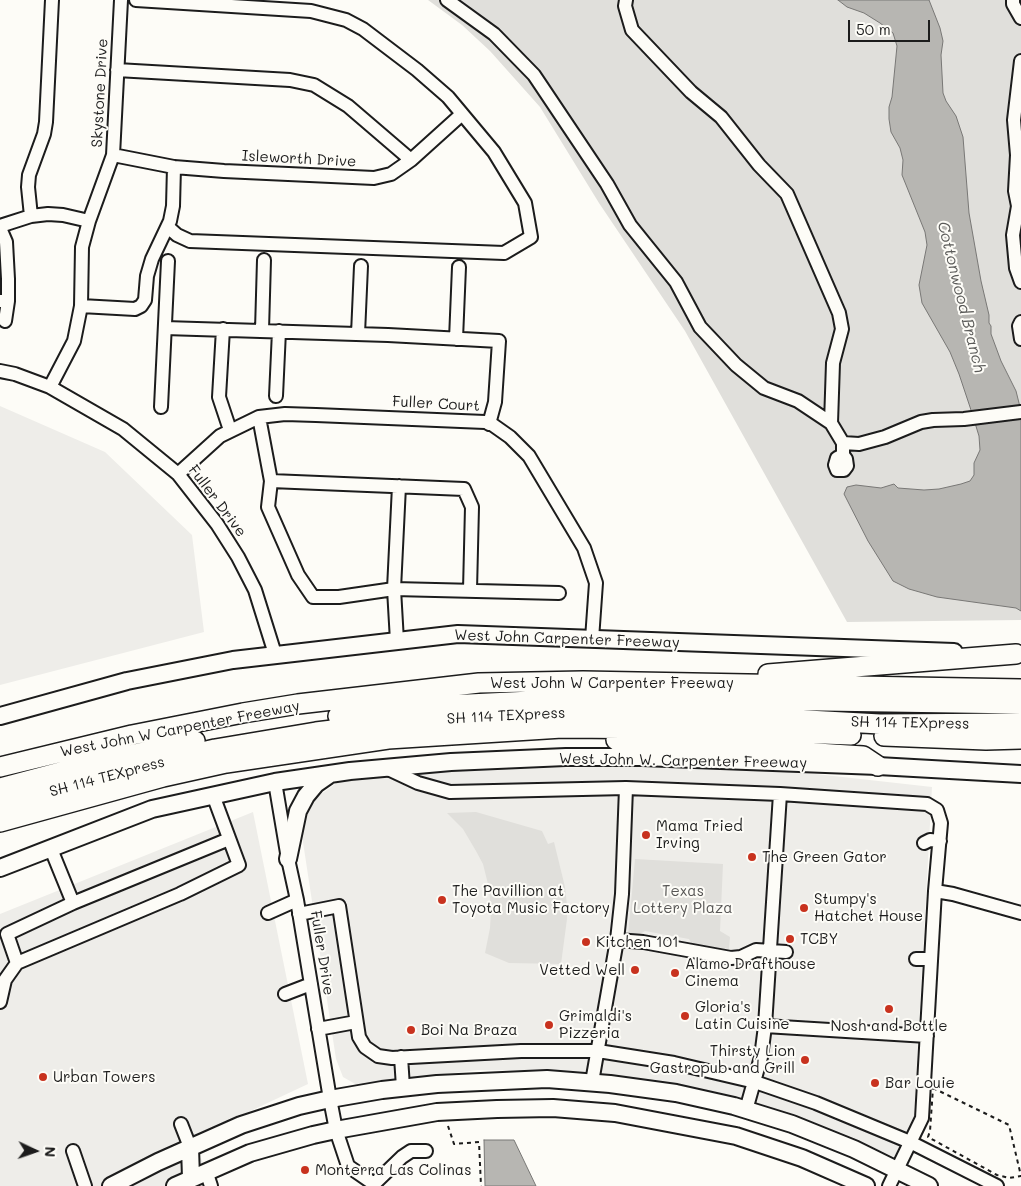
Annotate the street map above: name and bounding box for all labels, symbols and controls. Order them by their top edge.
scale bar [851,10,934,42]
text: 50 m [856,19,891,39]
street label: Skystone Drive [88,38,112,148]
street label: Isleworth Drive [241,147,357,171]
water label: Cottonwood Branch [933,219,989,375]
street label: Fuller Court [392,393,480,415]
street label: Fuller Drive [184,461,250,541]
street label: West John Carpenter Freeway [454,626,680,652]
street label: West John W Carpenter Freeway [490,674,734,692]
street label: West John W Carpenter Freeway [59,697,301,761]
street label: SH 114 TEXpress [446,704,566,728]
street label: SH 114 TEXpress [851,713,969,733]
street label: West John W. Carpenter Freeway [559,750,807,772]
street label: SH 114 TEXpress [47,753,167,801]
place label: Mama Tried Irving [656,817,743,852]
marker: Mama Tried Irving [640,829,652,841]
place label: The Green Gator [762,848,887,866]
marker: The Green Gator [746,851,758,863]
place label: The Pavillion at Toyota Music Factory [452,882,610,917]
park label: Texas Lottery Plaza [633,882,733,917]
place label: Stumpy's Hatchet House [814,890,923,925]
marker: The Pavillion at Toyota Music Factory [436,894,448,906]
marker: Stumpy's Hatchet House [798,902,810,914]
street label: Fuller Drive [306,909,338,997]
place label: TCBY [800,930,838,948]
place label: Kitchen 101 [596,933,679,951]
marker: TCBY [784,933,796,945]
marker: Kitchen 101 [580,936,592,948]
place label: Alamo Drafthouse Cinema [685,955,816,990]
place label: Vetted Well [539,961,625,979]
marker: Vetted Well [629,964,641,976]
marker: Alamo Drafthouse Cinema [669,967,681,979]
place label: Gloria's Latin Cuisine [695,998,790,1033]
marker: Nosh and Bottle [883,1003,895,1015]
place label: Grimaldi's Pizzeria [559,1007,632,1042]
marker: Gloria's Latin Cuisine [679,1010,691,1022]
place label: Nosh and Bottle [831,1017,947,1035]
marker: Grimaldi's Pizzeria [543,1019,555,1031]
place label: Boi Na Braza [421,1021,518,1039]
marker: Boi Na Braza [405,1024,417,1036]
place label: Thirsty Lion Gastropub and Grill [650,1042,795,1077]
marker: Thirsty Lion Gastropub and Grill [799,1054,811,1066]
place label: Urban Towers [53,1068,156,1086]
marker: Urban Towers [37,1071,49,1083]
place label: Bar Louie [885,1074,955,1092]
marker: Bar Louie [869,1077,881,1089]
north arrow [10,1126,60,1176]
text: N [41,1146,60,1158]
place label: Monterra Las Colinas [315,1161,471,1179]
marker: Monterra Las Colinas [299,1164,311,1176]

